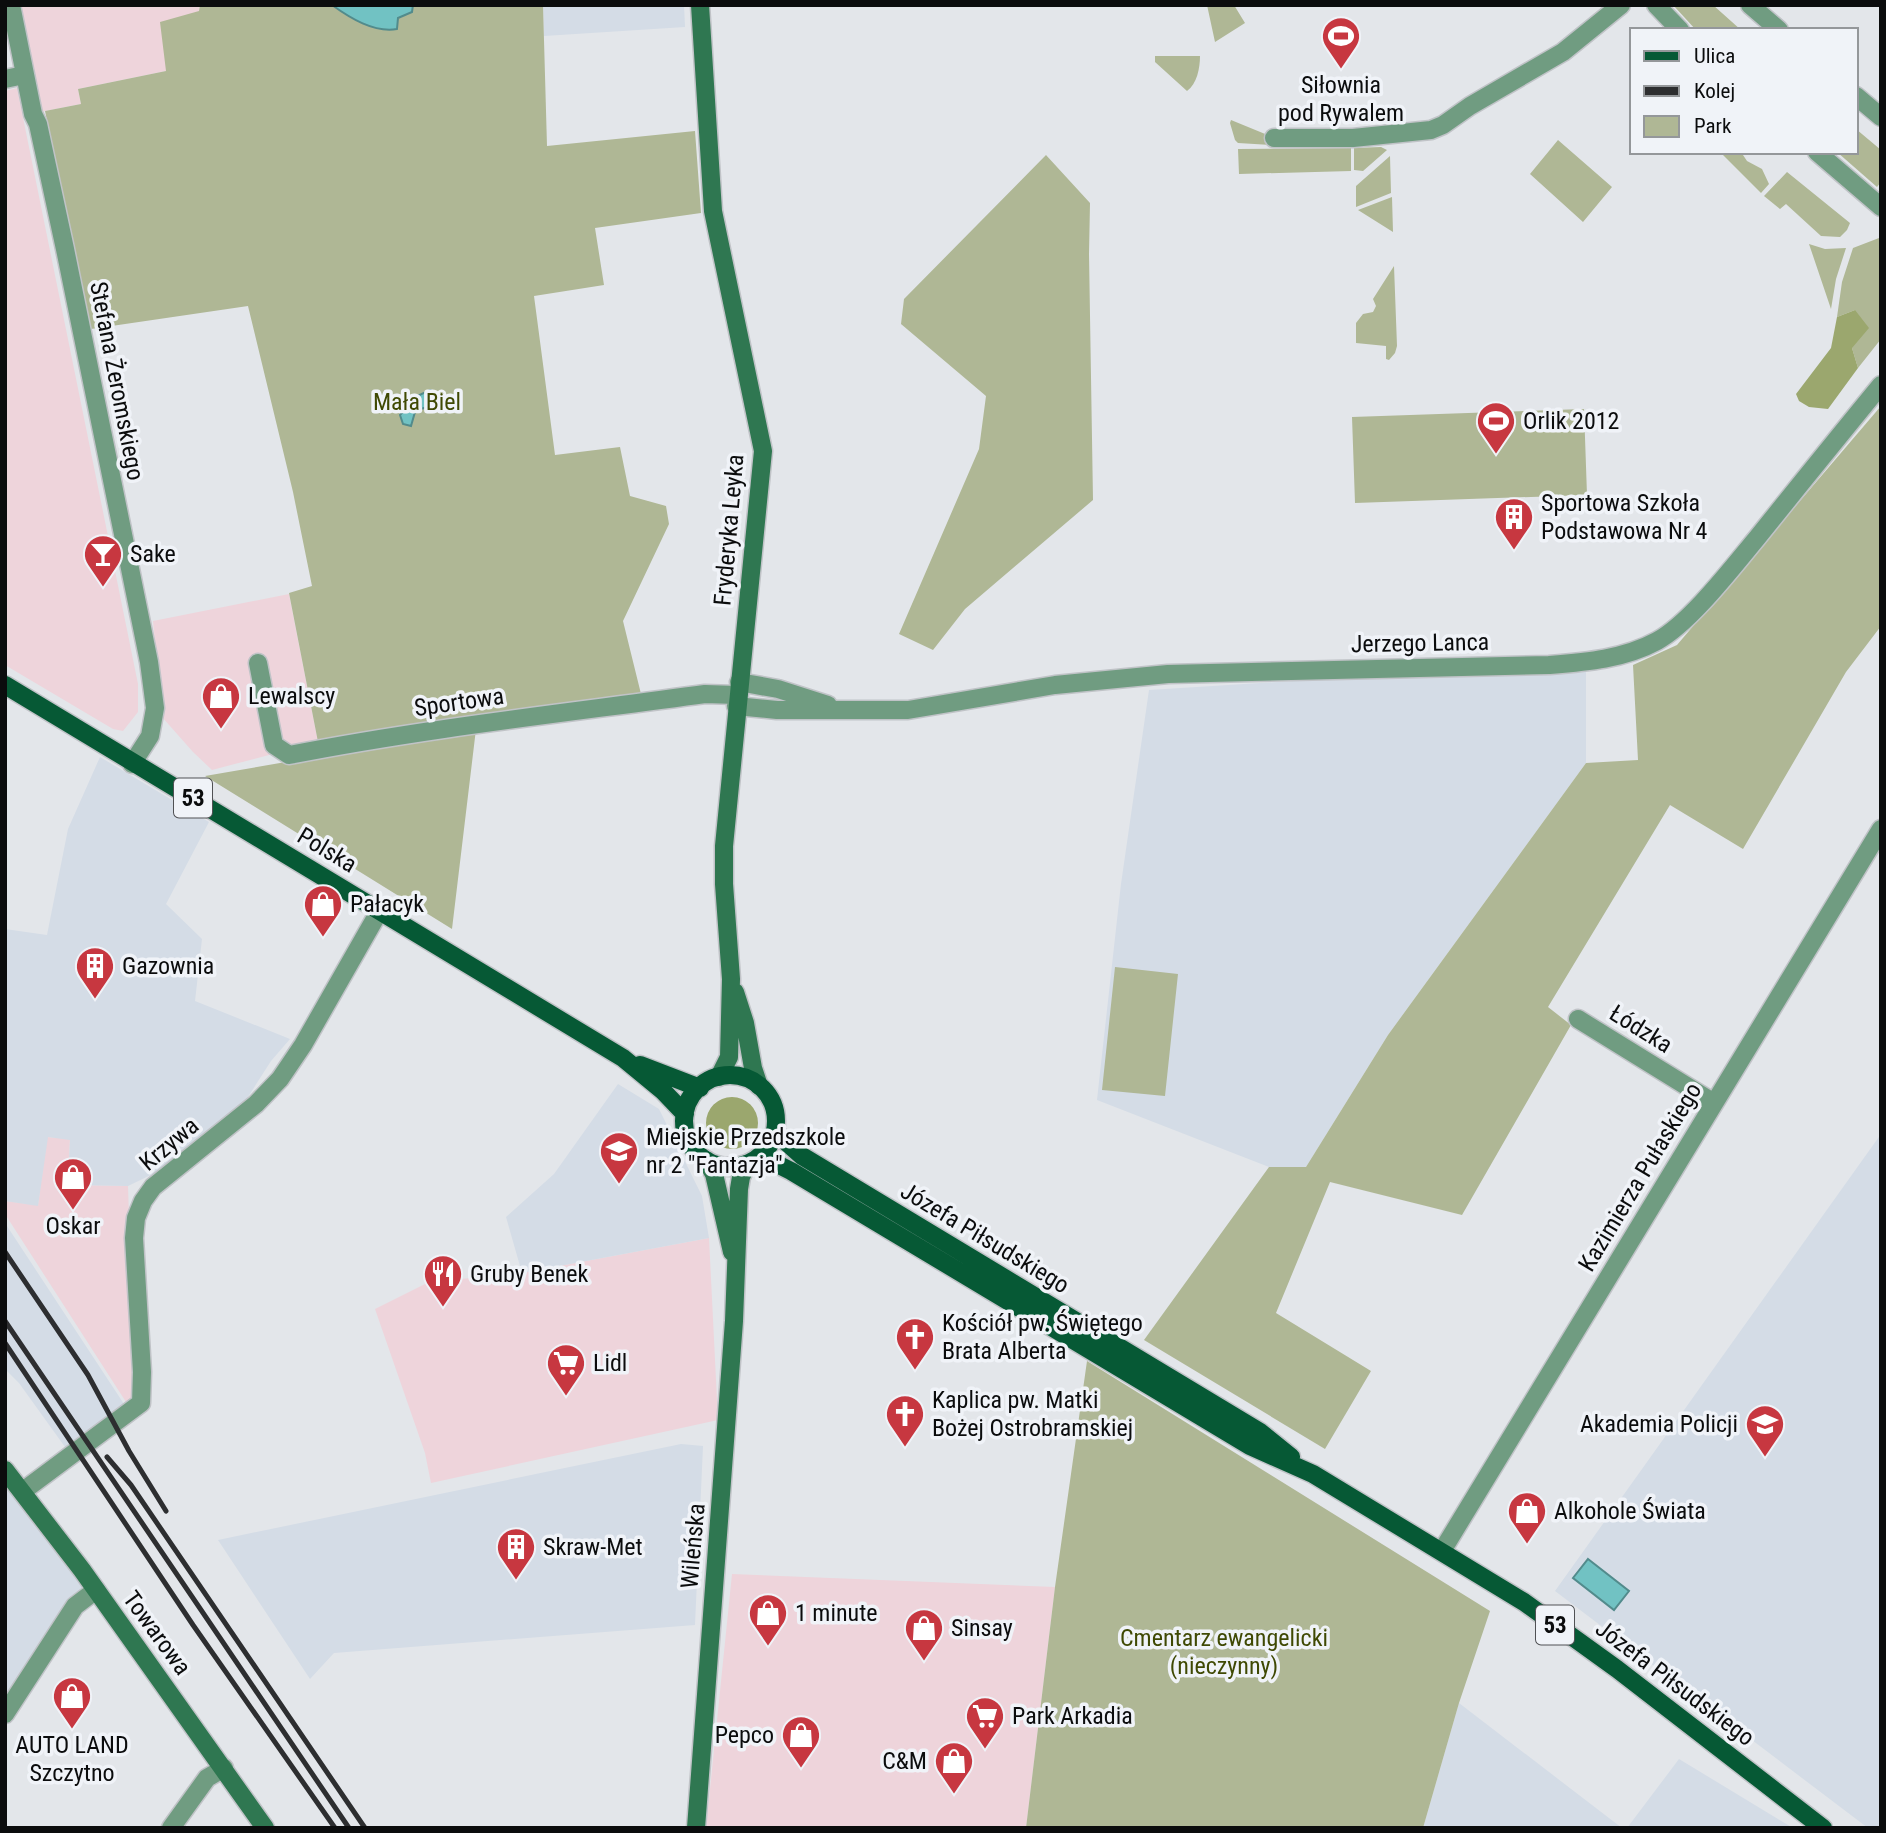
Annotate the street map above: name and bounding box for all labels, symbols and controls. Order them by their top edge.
sports icon: Siłownia pod Rywalem [1320,15,1362,70]
legend [1630,28,1858,154]
text: Ulica [1694,44,1735,68]
place label: Siłownia pod Rywalem [1278,71,1404,127]
text: Kolej [1694,79,1735,103]
text: Park [1694,114,1732,138]
street label: Stefana Żeromskiego [84,279,150,483]
park label: Mała Biel [373,388,461,416]
sports icon: Orlik 2012 [1475,400,1517,455]
place label: Orlik 2012 [1523,407,1619,435]
street label: Fryderyka Leyka [708,453,750,607]
place label: Sportowa Szkoła Podstawowa Nr 4 [1541,489,1708,545]
building icon: Sportowa Szkoła Podstawowa Nr 4 [1493,496,1535,551]
bar icon: Sake [82,533,124,588]
place label: Sake [130,540,176,568]
street label: Jerzego Lanca [1351,628,1489,658]
shop icon: Lewalscy [200,675,242,730]
place label: Lewalscy [248,682,335,710]
street label: Sportowa [412,682,506,722]
road number: 53 [174,778,212,818]
street label: Polska [292,822,362,878]
shop icon: Pałacyk [302,883,344,938]
place label: Pałacyk [350,890,424,918]
building icon: Gazownia [74,945,116,1000]
place label: Gazownia [122,952,214,980]
street label: Łódzka [1605,999,1677,1059]
street label: Kazimierza Pułaskiego [1573,1078,1707,1276]
street label: Krzywa [134,1111,204,1177]
place label: Miejskie Przedszkole nr 2 "Fantazja" [646,1123,846,1179]
school or university icon: Miejskie Przedszkole nr 2 "Fantazja" [598,1130,640,1185]
shop icon: Oskar [52,1156,94,1211]
street label: Józefa Piłsudskiego [896,1177,1074,1299]
place label: Oskar [46,1212,101,1240]
restaurant icon: Gruby Benek [422,1253,464,1308]
place label: Gruby Benek [470,1260,589,1288]
place label: Kościół pw. Świętego Brata Alberta [942,1309,1143,1365]
church icon: Kościół pw. Świętego Brata Alberta [894,1316,936,1371]
supermarket icon: Lidl [545,1342,587,1397]
place label: Lidl [593,1349,627,1377]
place label: Kaplica pw. Matki Bożej Ostrobramskiej [932,1386,1133,1442]
church icon: Kaplica pw. Matki Bożej Ostrobramskiej [884,1393,926,1448]
school or university icon: Akademia Policji [1744,1403,1786,1458]
place label: Akademia Policji [1580,1410,1738,1438]
shop icon: Alkohole Świata [1506,1490,1548,1545]
place label: Alkohole Świata [1554,1497,1706,1525]
street label: Wileńska [675,1502,711,1590]
building icon: Skraw-Met [495,1526,537,1581]
place label: Skraw-Met [543,1533,643,1561]
street label: Towarowa [117,1586,197,1680]
shop icon: 1 minute [747,1592,789,1647]
place label: 1 minute [795,1599,878,1627]
road number: 53 [1536,1606,1574,1644]
shop icon: Sinsay [903,1607,945,1662]
place label: Sinsay [951,1614,1013,1642]
street label: Józefa Piłsudskiego [1590,1614,1760,1752]
park label: Cmentarz ewangelicki (nieczynny) [1120,1624,1328,1680]
shop icon: AUTO LAND Szczytno [51,1675,93,1730]
supermarket icon: Park Arkadia [964,1695,1006,1750]
place label: Park Arkadia [1012,1702,1133,1730]
shop icon: Pepco [780,1714,822,1769]
place label: Pepco [715,1721,774,1749]
place label: AUTO LAND Szczytno [15,1731,129,1787]
shop icon: C&M [933,1740,975,1795]
place label: C&M [882,1747,927,1775]

